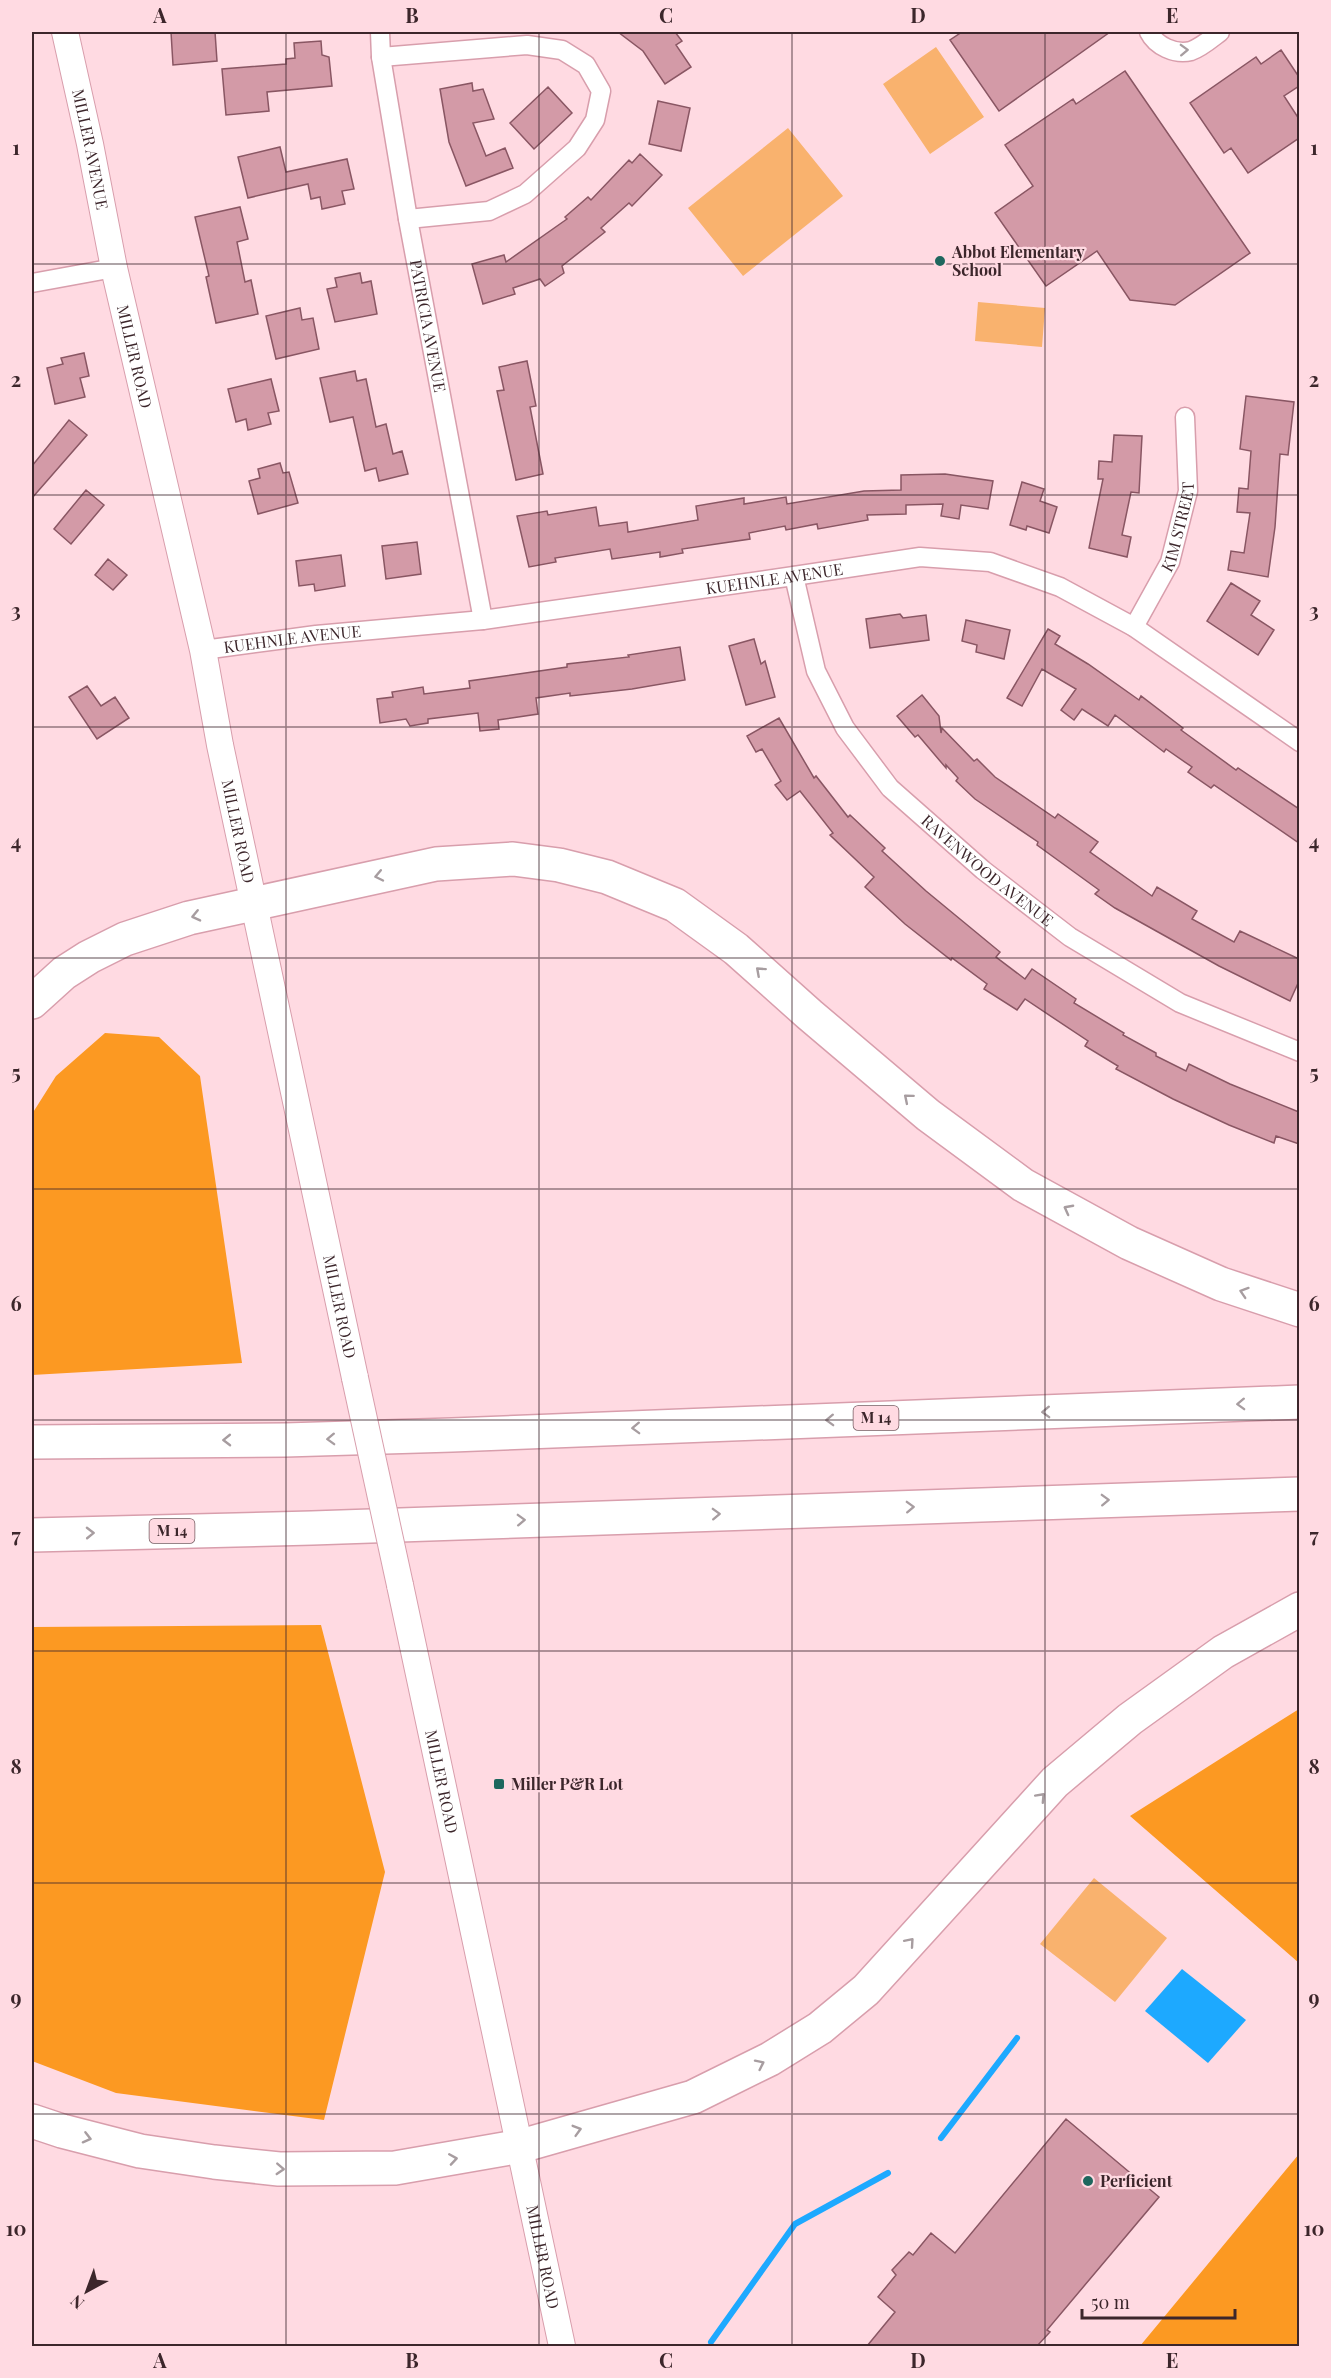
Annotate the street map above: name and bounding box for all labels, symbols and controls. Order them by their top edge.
text: A [152,1,167,28]
text: B [405,1,419,28]
text: C [659,1,673,28]
text: D [910,1,926,28]
text: E [1166,1,1178,28]
one-way arrow [1180,44,1189,56]
street label: MILLER AVENUE [68,87,113,211]
text: 1 [12,133,20,160]
text: 1 [1310,133,1318,160]
place label: Abbot Elementary School [951,241,1085,280]
marker: Abbot Elementary School [933,254,947,268]
street label: PATRICIA AVENUE [406,258,451,394]
street label: MILLER ROAD [113,303,157,410]
text: 2 [11,365,21,392]
text: 2 [1309,365,1319,392]
street label: KIM STREET [1156,481,1198,575]
street label: KUEHNLE AVENUE [704,558,844,598]
text: 3 [11,596,21,623]
text: 3 [1309,596,1319,623]
street label: KUEHNLE AVENUE [222,620,362,657]
street label: MILLER ROAD [218,777,260,885]
street label: RAVENWOOD AVENUE [917,810,1058,930]
text: 4 [11,827,21,854]
text: 4 [1309,827,1319,854]
one-way arrow [375,869,385,882]
one-way arrow [191,909,201,922]
one-way arrow [757,967,767,978]
text: 5 [11,1058,21,1085]
text: 5 [1309,1058,1319,1085]
one-way arrow [904,1094,915,1105]
one-way arrow [1063,1205,1074,1216]
street label: MILLER ROAD [319,1253,362,1360]
one-way arrow [1239,1287,1250,1299]
text: 6 [10,1289,22,1316]
text: 6 [1308,1289,1320,1316]
one-way arrow [1237,1398,1246,1411]
one-way arrow [1042,1405,1051,1418]
road number: M 14 [854,1406,898,1430]
one-way arrow [826,1414,835,1427]
one-way arrow [631,1421,640,1434]
one-way arrow [326,1432,335,1445]
one-way arrow [222,1434,231,1447]
one-way arrow [1101,1494,1110,1507]
one-way arrow [906,1501,915,1513]
one-way arrow [711,1507,720,1520]
one-way arrow [516,1514,525,1527]
road number: M 14 [150,1519,195,1543]
text: 7 [11,1521,21,1548]
text: 7 [1309,1521,1319,1548]
one-way arrow [85,1527,94,1540]
street label: MILLER ROAD [421,1728,464,1835]
text: 8 [10,1752,22,1779]
text: 8 [1308,1752,1320,1779]
place label: Miller P&R Lot [511,1773,623,1794]
marker: Miller P&R Lot [492,1777,506,1791]
one-way arrow [1033,1794,1044,1805]
one-way arrow [903,1938,914,1949]
text: 9 [10,1983,22,2010]
text: 9 [1308,1983,1320,2010]
one-way arrow [753,2060,764,2071]
one-way arrow [571,2125,582,2137]
one-way arrow [82,2130,92,2143]
one-way arrow [447,2153,457,2166]
one-way arrow [275,2162,284,2175]
place label: Perficient [1100,2170,1173,2191]
marker: Perficient [1081,2174,1095,2188]
street label: MILLER ROAD [522,2203,565,2311]
text: 10 [6,2214,26,2241]
text: 10 [1304,2214,1324,2241]
north arrow [57,2261,117,2321]
scale bar [1082,2282,1235,2320]
text: 50 m [1091,2290,1130,2314]
text: N [65,2291,88,2314]
text: A [152,2346,167,2373]
text: B [405,2346,419,2373]
text: C [659,2346,673,2373]
text: D [910,2346,926,2373]
text: E [1166,2346,1178,2373]

